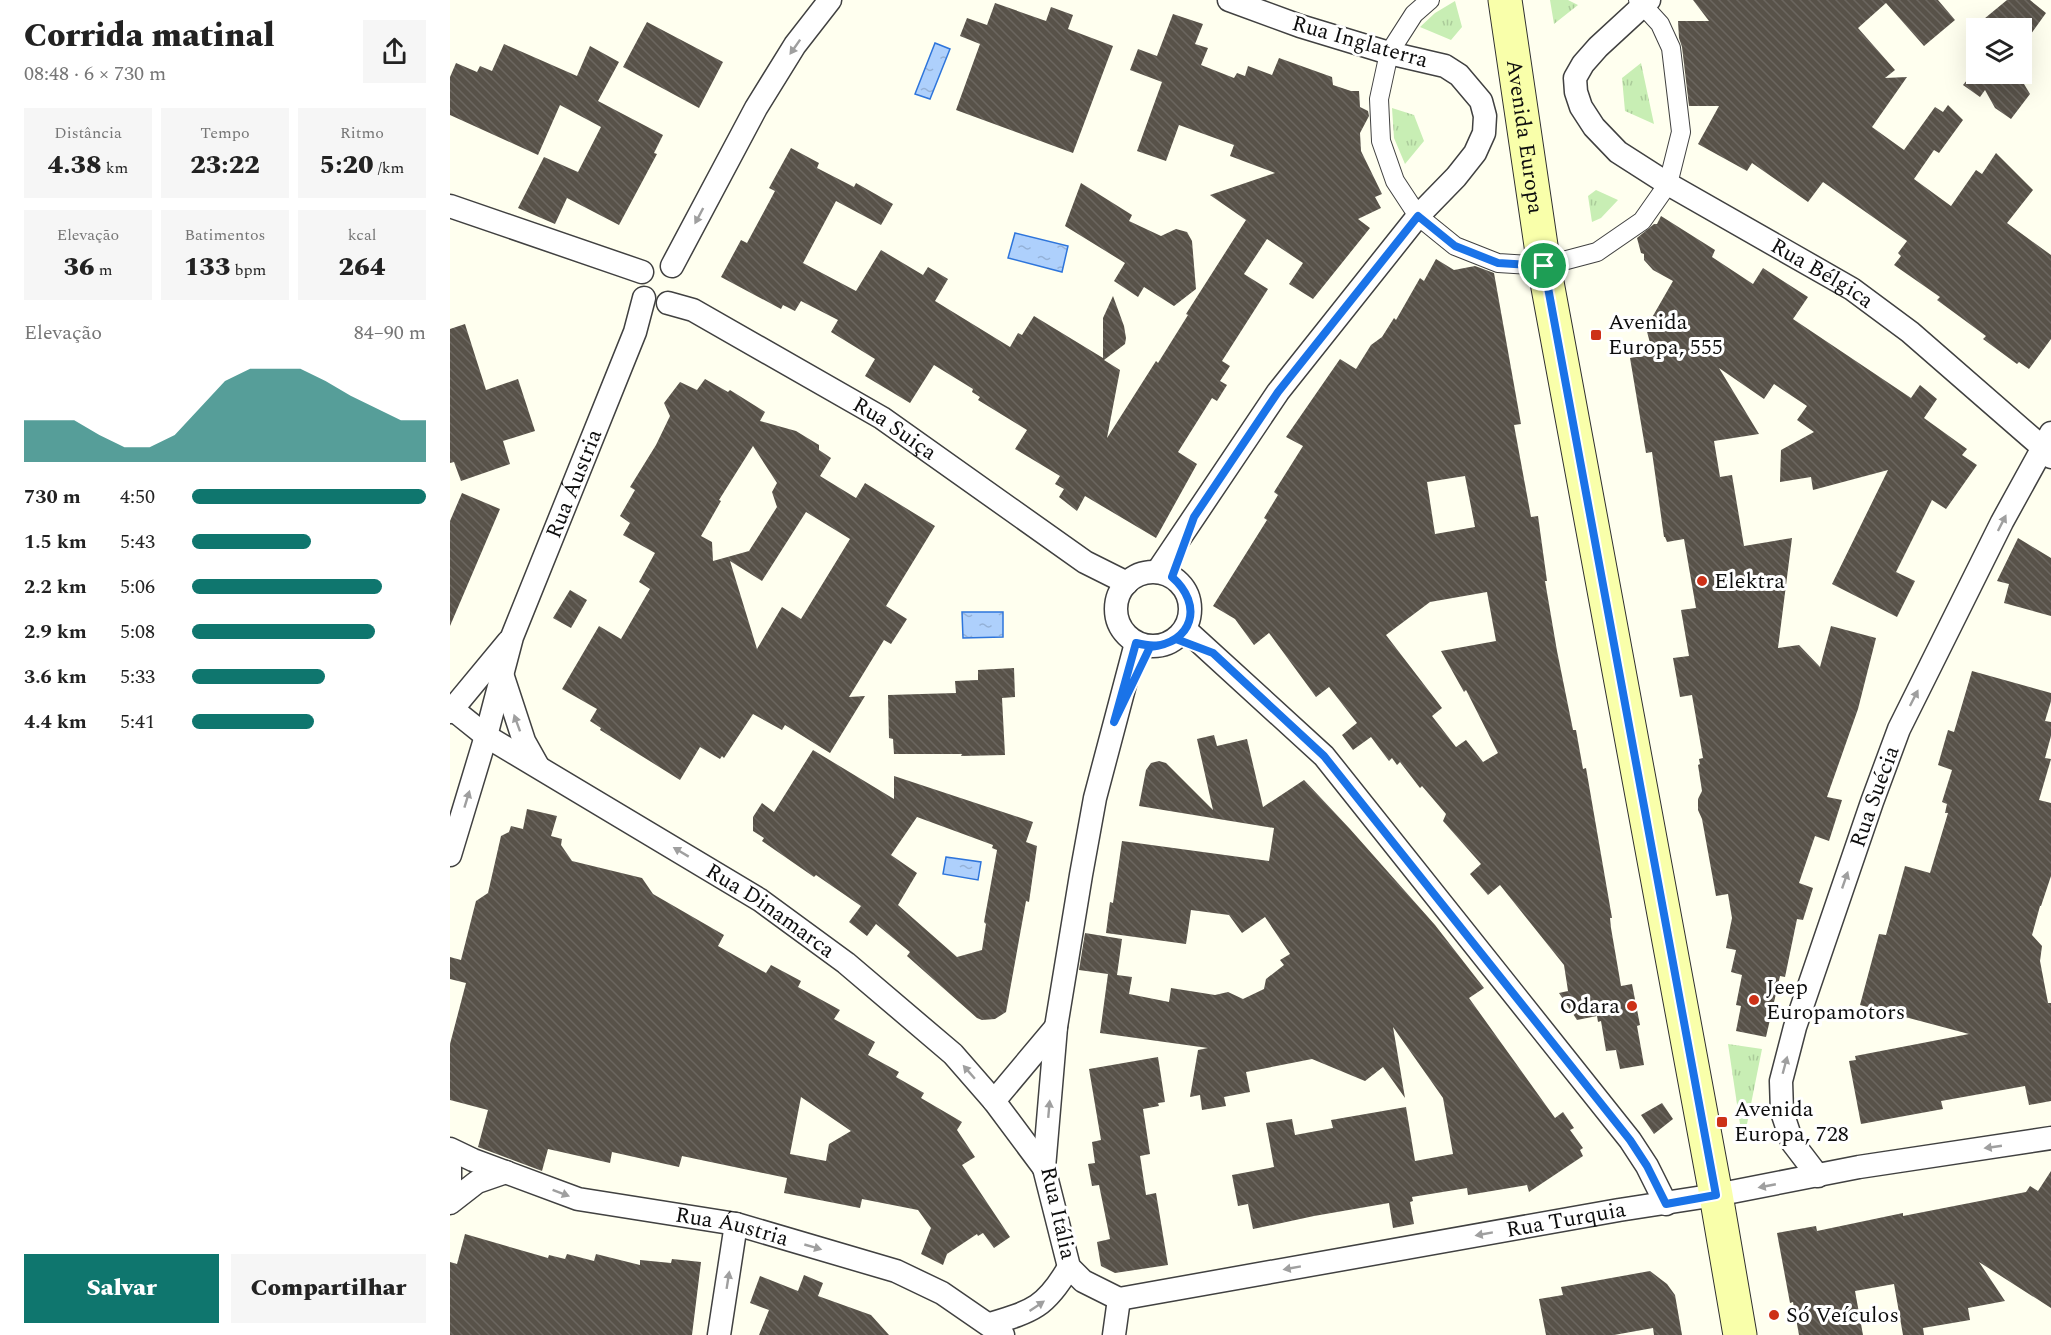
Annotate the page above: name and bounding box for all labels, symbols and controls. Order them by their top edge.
street label: Rua Inglaterra [1288,7,1432,77]
text: Corrida matinal [24,11,275,61]
map controls [1966,18,2032,84]
button: layers [1966,18,2032,84]
button: share [363,20,426,83]
one-way arrow [789,38,801,54]
street label: Avenida Europa [1497,57,1553,216]
text: 08:48 · 6 × 730 m [24,59,166,89]
text: Distância [54,121,122,145]
text: Tempo [200,121,250,145]
text: Ritmo [340,121,384,145]
text: 4.38 [48,145,102,185]
text: 23:22 [190,145,260,185]
text: 5:20 [320,145,374,185]
text: km [102,156,128,180]
text: /km [374,156,404,180]
one-way arrow [694,207,704,225]
text: Elevação [57,223,119,247]
text: Batimentos [184,223,266,247]
text: kcal [348,223,376,247]
street label: Rua Bélgica [1764,229,1881,317]
pin [1518,240,1569,291]
text: 36 [64,247,95,287]
text: 133 [184,247,231,287]
text: 264 [339,247,385,287]
icon: arrive [1527,249,1560,282]
text: m [95,258,112,282]
text: bpm [231,258,266,282]
place label: Avenida Europa, 555 [1608,306,1723,364]
text: Elevação [24,318,102,348]
text: 84–90 m [354,318,426,348]
marker: Avenida Europa, 555 [1589,328,1603,342]
street label: Rua Suiça [847,388,944,469]
street label: Rua Áustria [537,424,611,543]
text: 730 m [24,482,81,512]
text: 4:50 [120,482,155,512]
one-way arrow [1997,515,2007,532]
text: 1.5 km [24,527,87,557]
text: 5:43 [120,527,155,557]
place label: Elektra [1714,565,1785,598]
text: 2.2 km [24,572,87,602]
text: 5:06 [120,572,155,602]
marker: Elektra [1695,574,1709,588]
text: 2.9 km [24,617,87,647]
text: 5:08 [120,617,155,647]
text: 3.6 km [24,662,87,692]
text: 5:33 [120,662,155,692]
one-way arrow [1910,689,1919,706]
text: 4.4 km [24,707,87,737]
text: 5:41 [120,707,155,737]
one-way arrow [512,714,522,732]
street label: Rua Suécia [1841,741,1908,852]
one-way arrow [463,790,472,808]
one-way arrow [673,847,689,858]
street label: Rua Dinamarca [699,855,842,966]
one-way arrow [1841,871,1851,889]
place label: Jeep Europamotors [1766,971,1905,1029]
place label: Odara [1559,990,1620,1023]
marker: Jeep Europamotors [1747,993,1761,1007]
marker: Odara [1625,999,1639,1013]
one-way arrow [1781,1056,1791,1074]
one-way arrow [963,1065,976,1080]
place label: Avenida Europa, 728 [1734,1093,1849,1151]
one-way arrow [1044,1100,1054,1119]
marker: Avenida Europa, 728 [1715,1115,1729,1129]
one-way arrow [1984,1142,2003,1151]
street label: Rua Itália [1031,1163,1085,1263]
one-way arrow [1757,1182,1776,1191]
one-way arrow [552,1189,570,1198]
street label: Rua Turquia [1503,1193,1628,1246]
street label: Rua Áustria [673,1198,793,1255]
one-way arrow [1474,1230,1493,1239]
one-way arrow [804,1243,822,1252]
button: Salvar [24,1254,219,1323]
button: Compartilhar [231,1254,426,1323]
one-way arrow [1282,1264,1301,1273]
one-way arrow [723,1270,732,1289]
place label: Só Veículos [1786,1299,1899,1332]
one-way arrow [1029,1300,1045,1312]
marker: Só Veículos [1767,1308,1781,1322]

